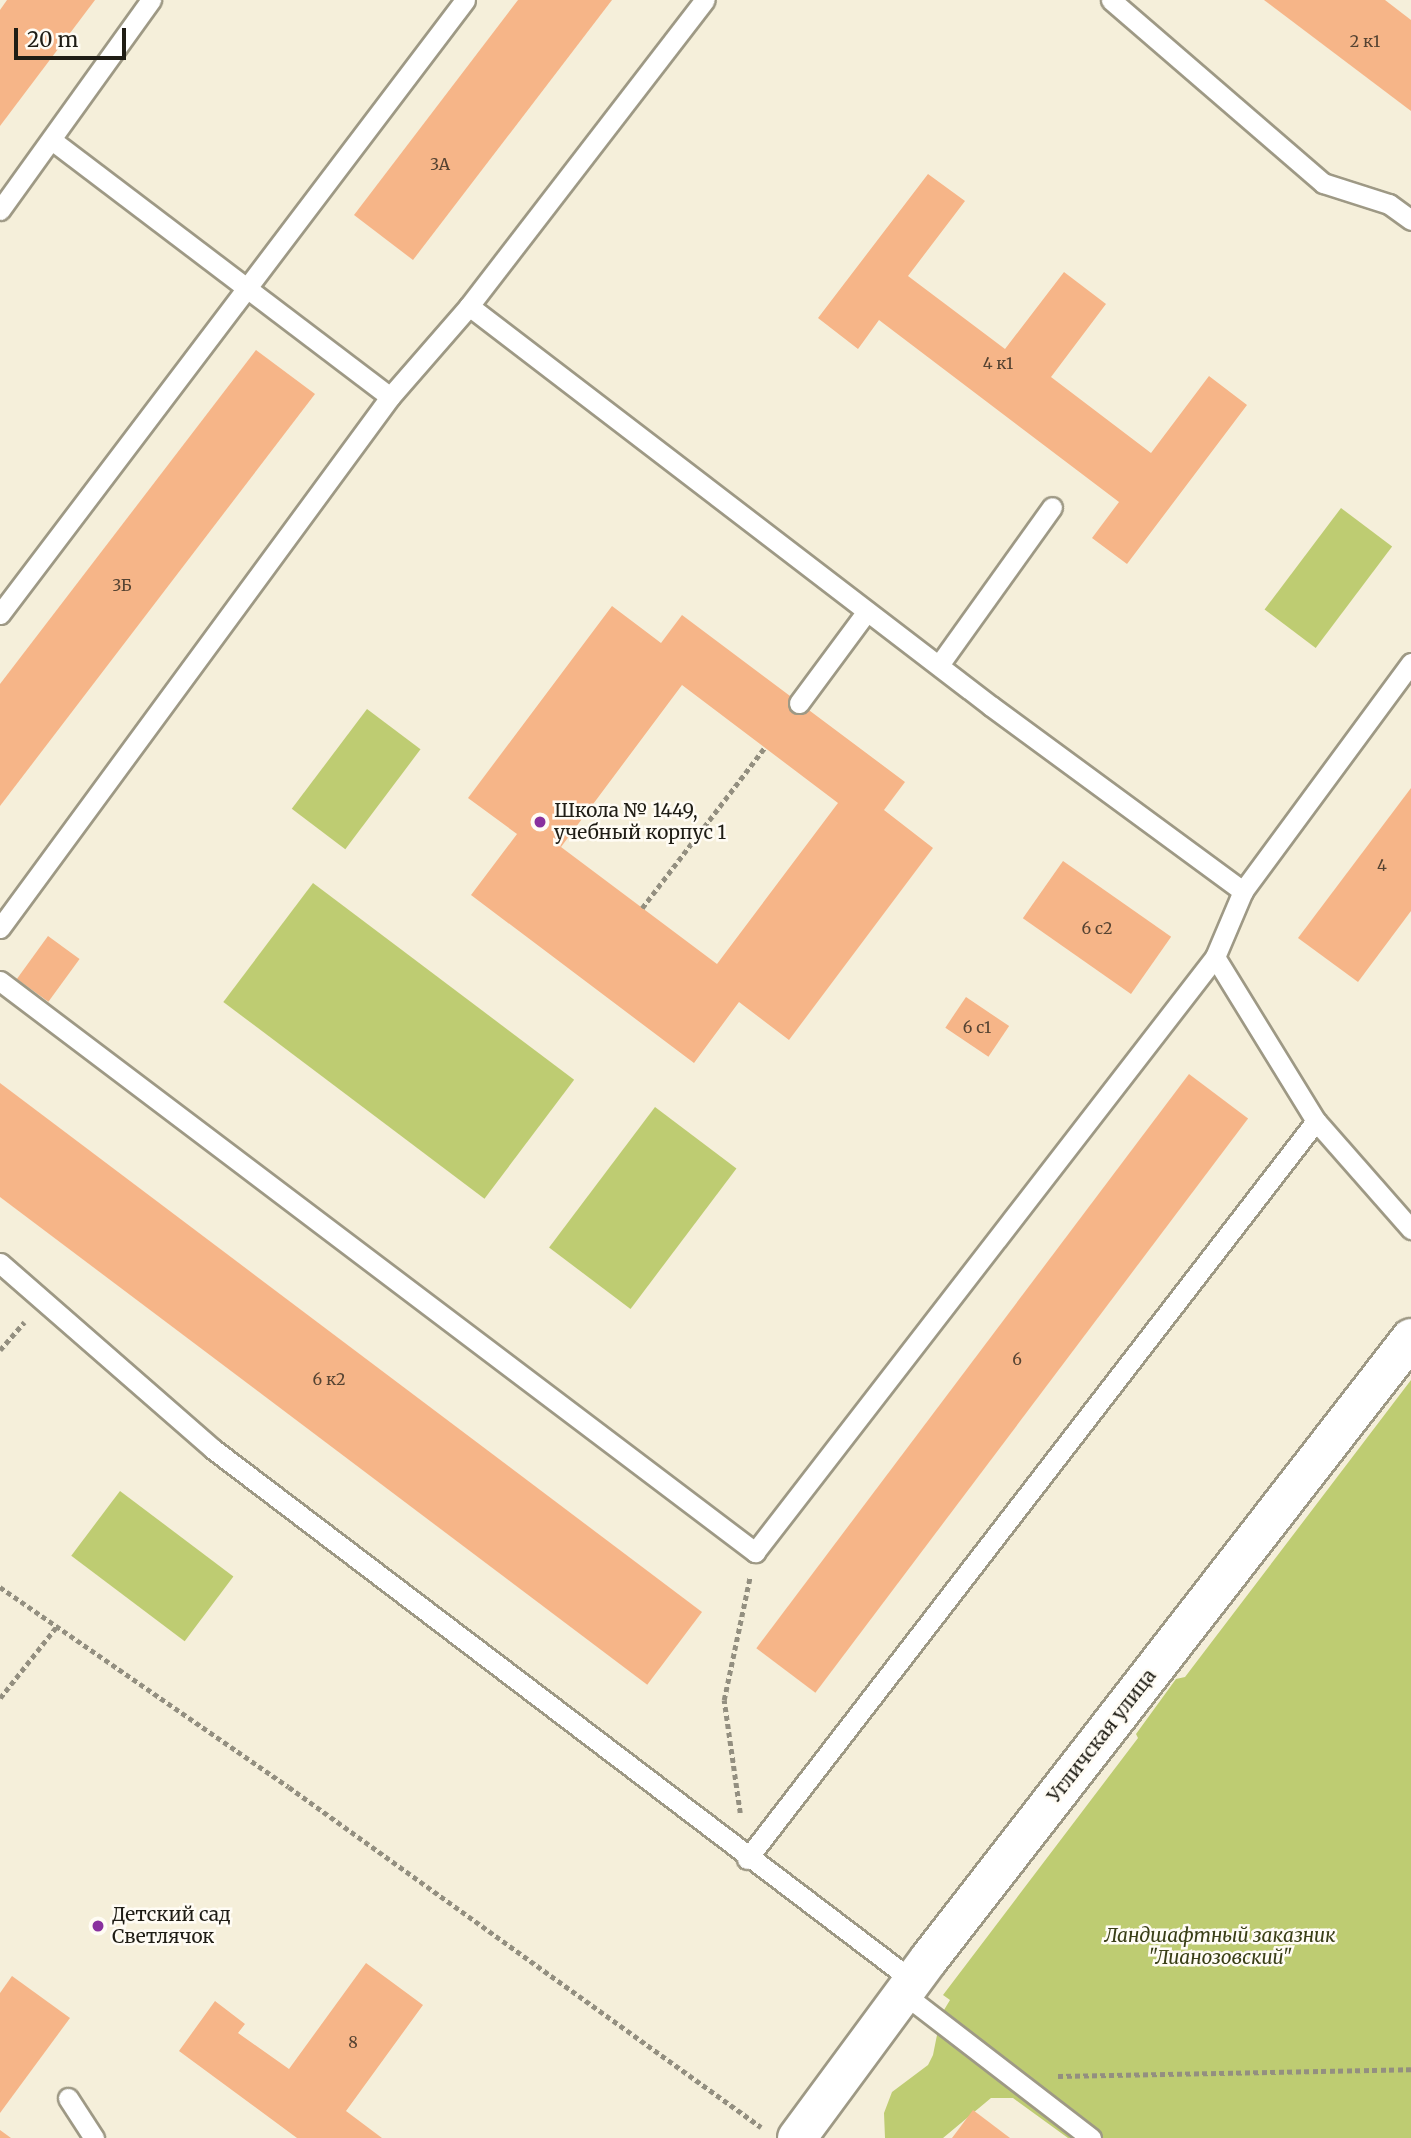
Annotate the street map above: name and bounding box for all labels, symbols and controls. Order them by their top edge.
scale bar [18,14,130,58]
text: 20 m [27,26,78,53]
house number: 2 к1 [1350,31,1380,51]
house number: 3А [430,154,450,174]
house number: 4 к1 [983,353,1013,373]
house number: 3Б [112,575,132,595]
place label: Школа № 1449, учебный корпус 1 [554,800,726,844]
marker: Школа № 1449, учебный корпус 1 [532,814,548,830]
house number: 4 [1377,855,1387,875]
house number: 6 с2 [1082,918,1112,938]
house number: 6 с1 [963,1017,991,1037]
house number: 6 [1012,1349,1022,1369]
house number: 6 к2 [312,1369,346,1389]
street label: Угличская улица [1043,1665,1161,1807]
place label: Детский сад Светлячок [112,1904,231,1948]
marker: Детский сад Светлячок [90,1918,106,1934]
park label: Ландшафтный заказник "Лианозовский" [1104,1925,1336,1969]
house number: 8 [348,2032,358,2052]

